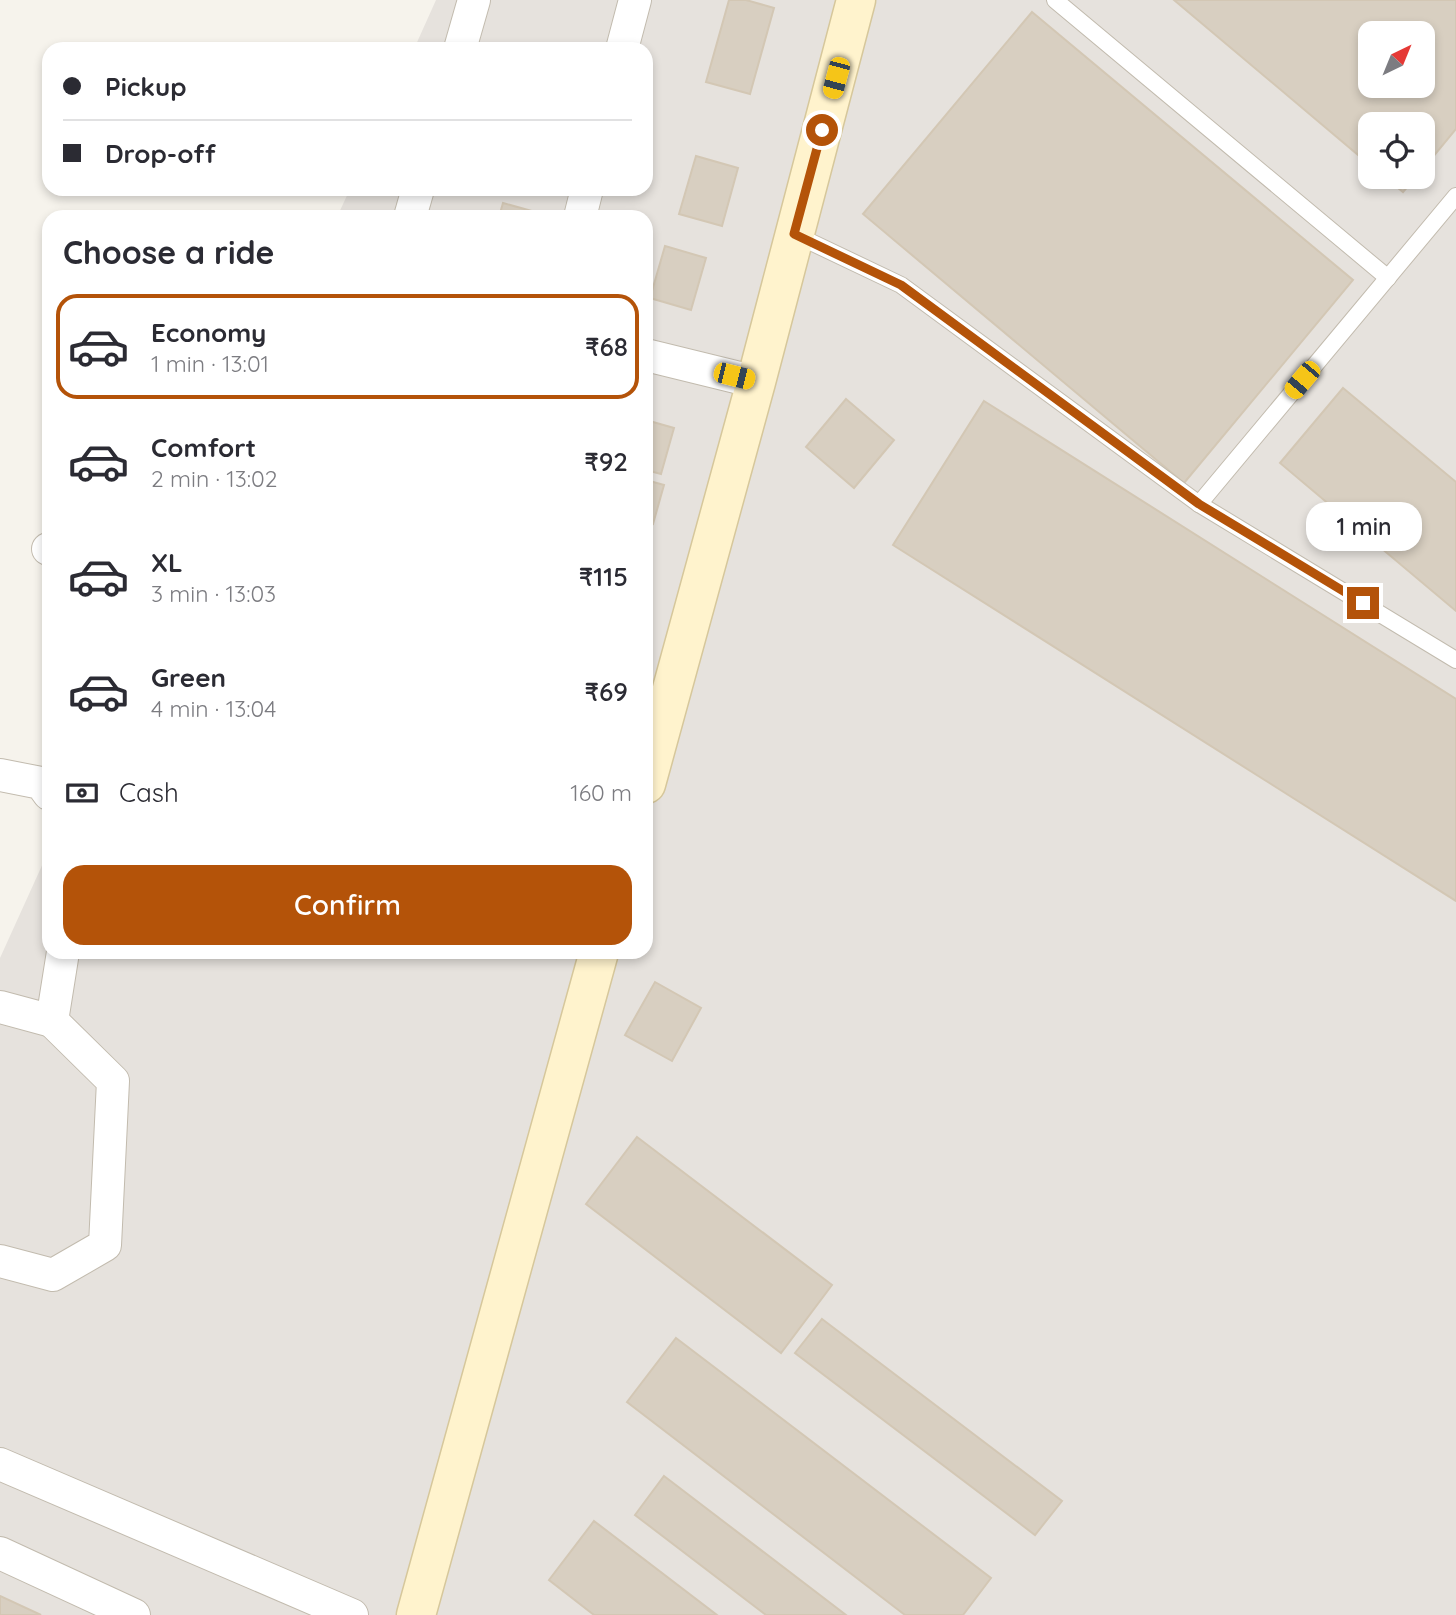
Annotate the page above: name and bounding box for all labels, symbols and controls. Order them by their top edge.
north arrow [1358,21,1435,98]
map controls [1358,21,1435,189]
car [821,55,852,101]
text: Pickup [105,70,187,103]
button: locate [1358,112,1435,189]
route start [806,114,838,146]
text: Drop-off [105,137,216,170]
text: Choose a ride [63,232,275,272]
icon: car [67,315,130,378]
text: Economy [151,316,266,349]
text: ₹68 [585,330,628,363]
text: 1 min · 13:01 [151,349,269,378]
car [1281,357,1324,403]
car [712,361,757,391]
icon: car [67,430,130,493]
text: Comfort [151,431,256,464]
text: ₹92 [584,445,628,478]
text: 2 min · 13:02 [151,464,278,493]
callout: 1 min [1305,502,1421,550]
text: 1 min [1336,512,1392,541]
icon: car [67,545,130,608]
text: XL [151,546,183,579]
text: ₹115 [579,560,628,593]
text: 3 min · 13:03 [151,579,276,608]
route end [1347,587,1379,619]
icon: car [67,660,130,723]
text: Green [151,661,226,694]
text: ₹69 [585,675,628,708]
text: 4 min · 13:04 [151,694,276,723]
icon: cash [63,774,101,812]
text: Cash [119,776,179,809]
text: 160 m [570,778,632,807]
button: Confirm [63,865,632,945]

